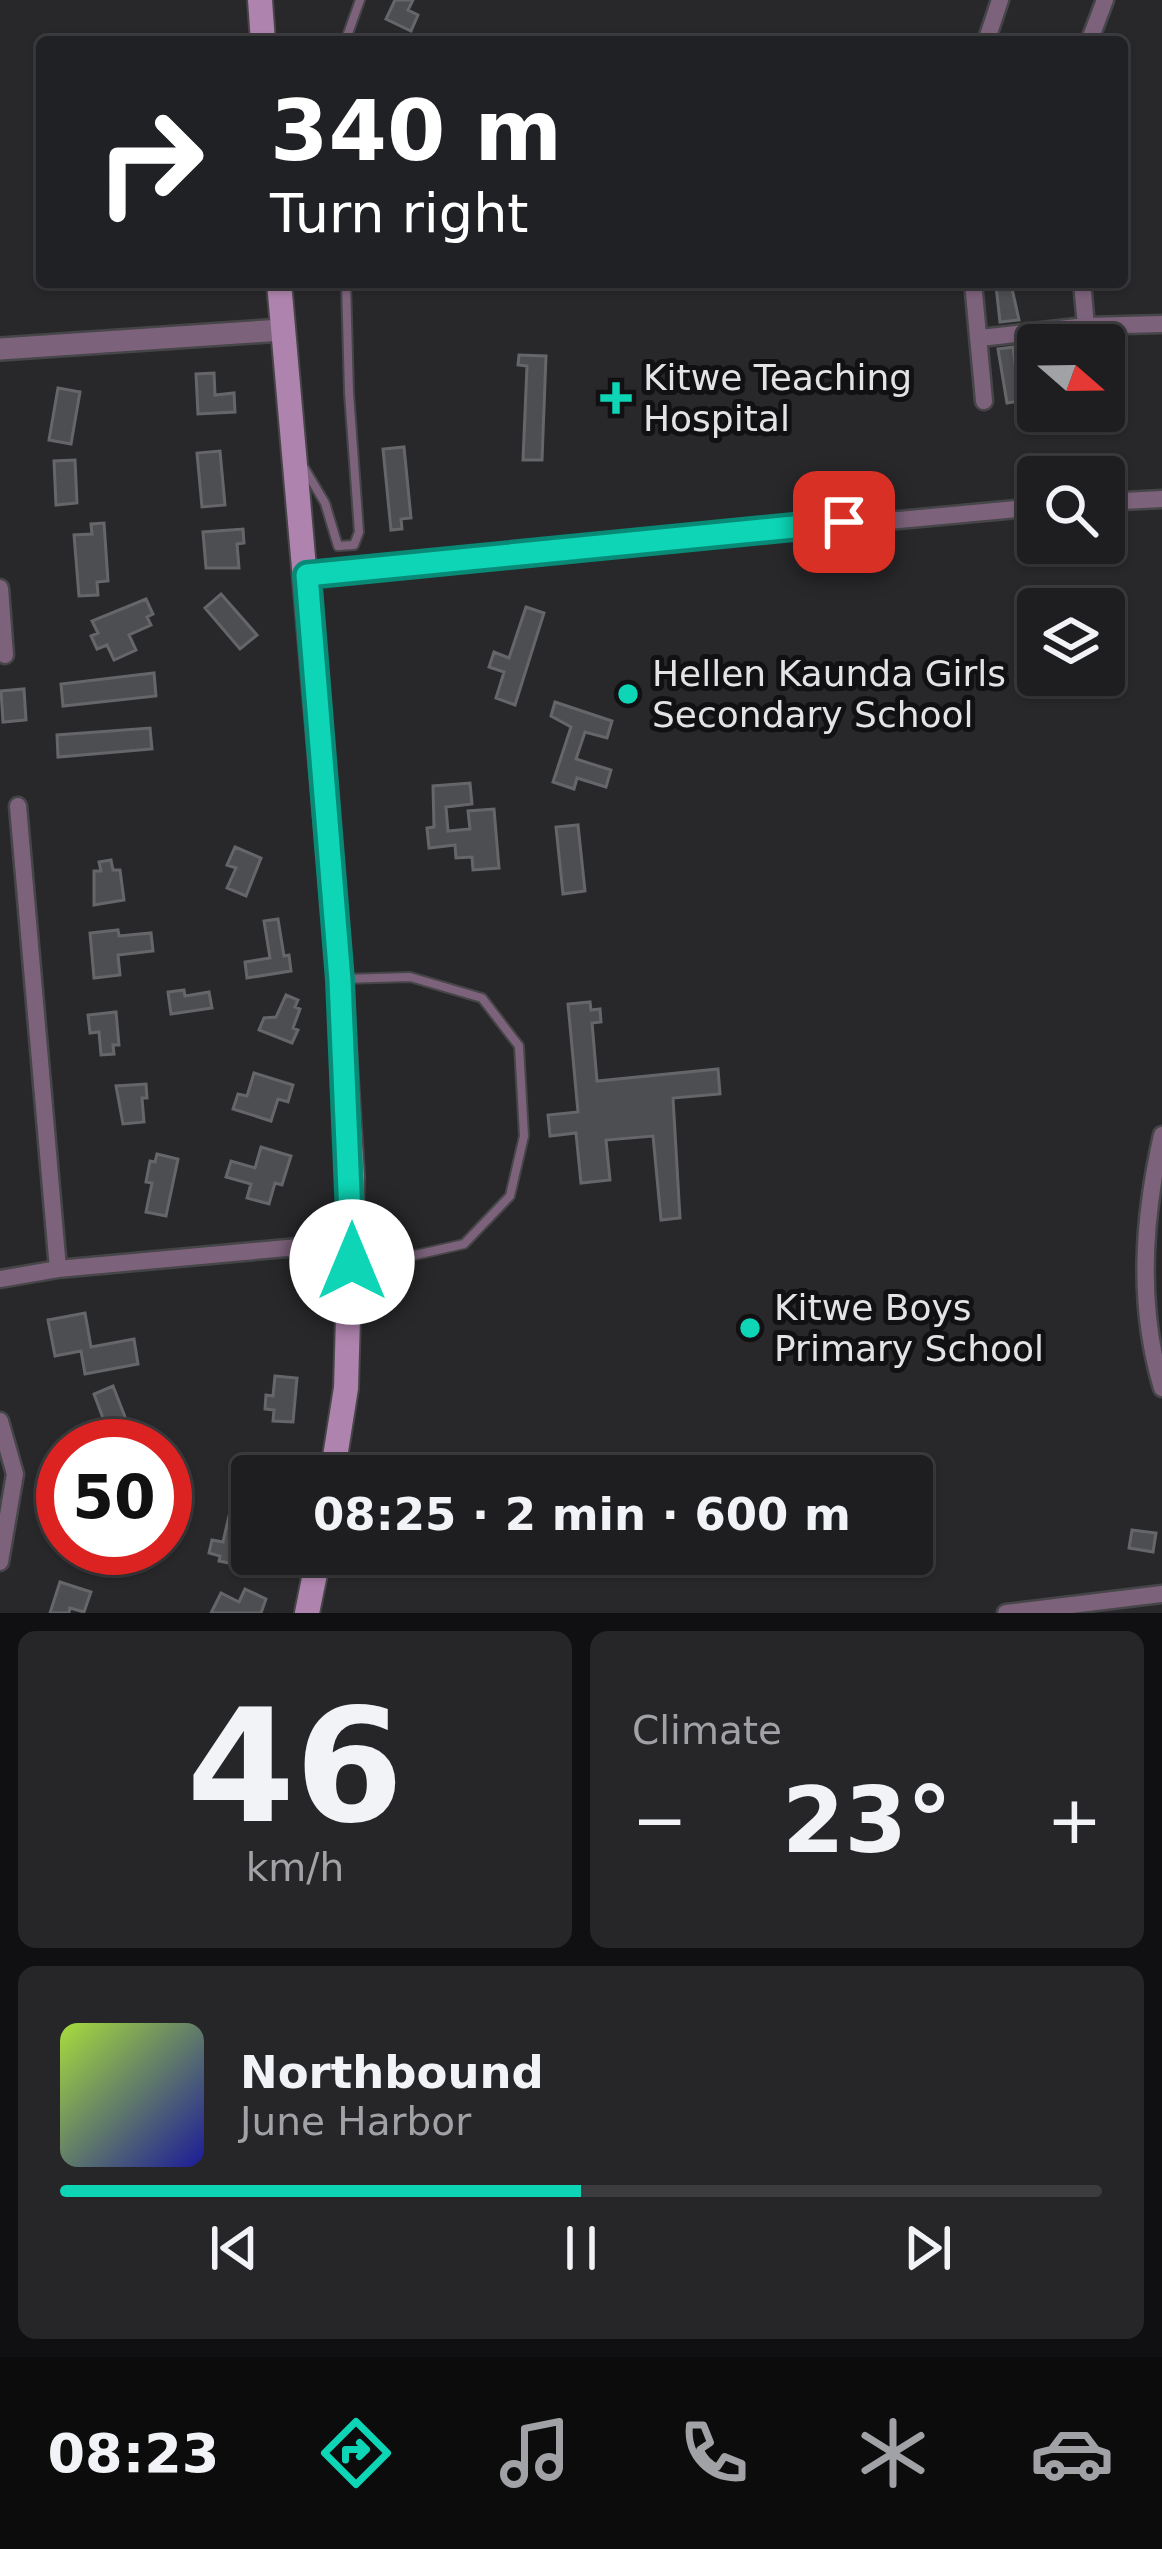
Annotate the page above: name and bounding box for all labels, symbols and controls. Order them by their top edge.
text: 340 m [270,82,562,180]
icon: right [72,84,228,240]
text: Turn right [270,182,529,245]
north arrow [1017,324,1125,432]
map controls [1017,324,1125,696]
place label: Kitwe Teaching Hospital [643,357,912,439]
marker: Kitwe Teaching Hospital [600,382,632,414]
button: search [1017,456,1125,564]
pin [793,471,895,573]
icon: arrive [811,489,877,555]
button: layers [1017,588,1125,696]
place label: Hellen Kaunda Girls Secondary School [652,653,1006,735]
marker: Hellen Kaunda Girls Secondary School [615,681,641,707]
position arrow [289,1199,415,1325]
place label: Kitwe Boys Primary School [774,1287,1044,1369]
marker: Kitwe Boys Primary School [737,1315,763,1341]
speed limit sign: 50 [36,1419,192,1575]
text: 08:25 · 2 min · 600 m [313,1488,851,1541]
text: 46 [186,1676,404,1858]
text: Climate [632,1708,782,1753]
text: 23° [782,1768,952,1873]
text: − [632,1782,687,1859]
text: + [1047,1782,1102,1859]
text: km/h [246,1845,344,1890]
text: Northbound [240,2046,544,2099]
text: June Harbor [240,2099,471,2144]
icon: previous [201,2215,267,2281]
icon: pause [548,2215,614,2281]
icon: next [895,2215,961,2281]
icon: directions [314,2411,398,2495]
icon: music [493,2411,577,2495]
icon: phone [672,2411,756,2495]
icon: climate [851,2411,935,2495]
icon: car [1030,2411,1114,2495]
text: 08:23 [48,2422,219,2485]

